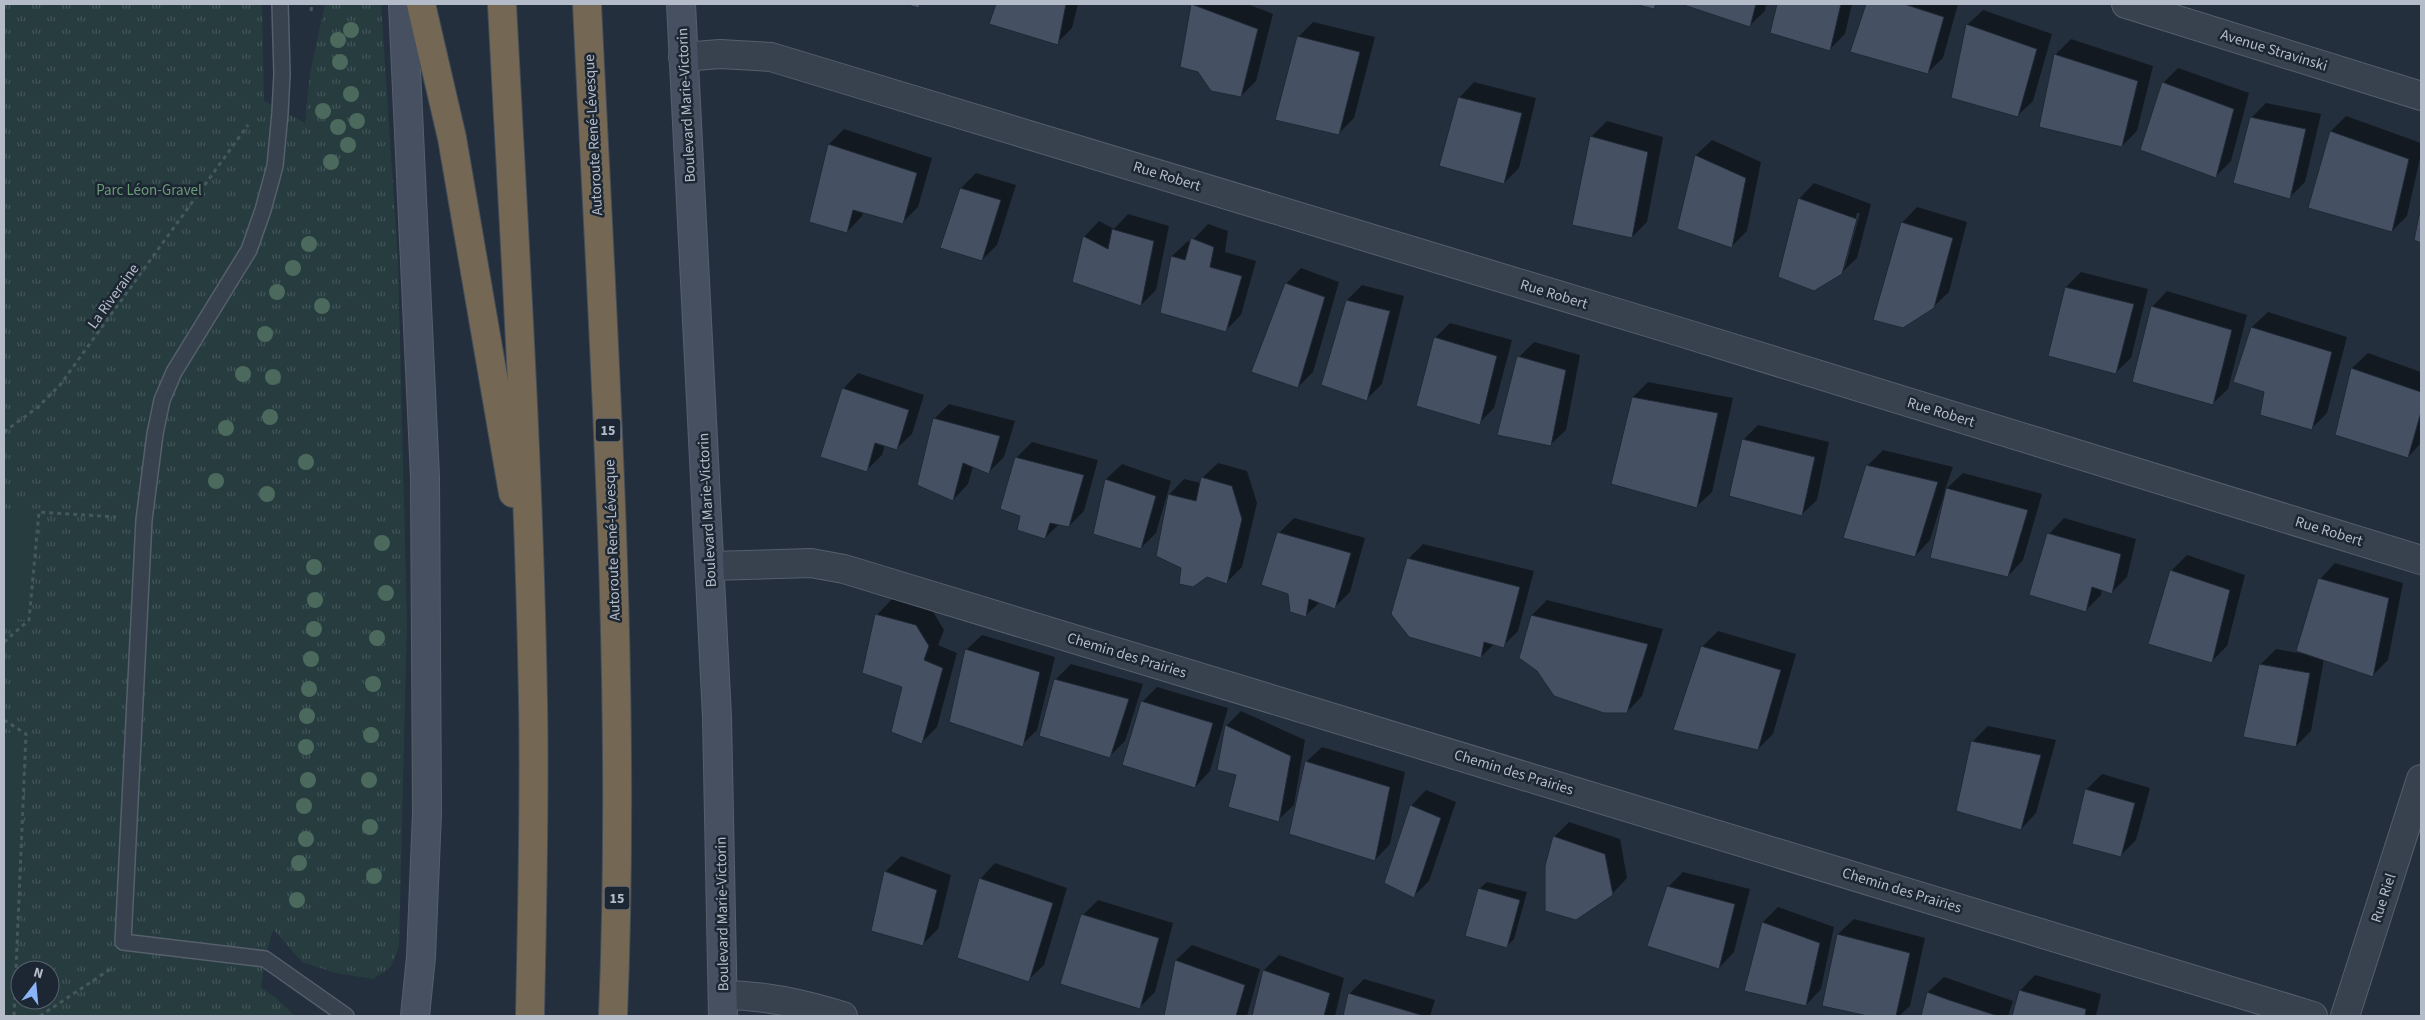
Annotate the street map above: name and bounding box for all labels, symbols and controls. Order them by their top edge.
street label: Avenue Stravinski [2218,24,2330,77]
street label: Boulevard Marie-Victorin [672,27,701,183]
street label: Autoroute René-Lévesque [579,54,608,216]
street label: Rue Robert [1130,156,1203,197]
park label: Parc Léon-Gravel [96,180,202,201]
street label: La Riveraine [83,259,144,333]
street label: Rue Robert [1517,274,1590,315]
street label: Rue Robert [1904,392,1977,433]
road number: 15 [596,418,620,442]
street label: Boulevard Marie-Victorin [693,432,722,588]
street label: Autoroute René-Lévesque [599,459,626,621]
street label: Rue Robert [2292,511,2365,552]
street label: Chemin des Prairies [1065,627,1189,684]
street label: Chemin des Prairies [1452,744,1576,801]
street label: Boulevard Marie-Victorin [711,836,734,991]
street label: Chemin des Prairies [1840,862,1964,919]
street label: Rue Riel [2366,871,2401,925]
road number: 15 [604,886,630,910]
north arrow [10,960,60,1010]
text: N [31,963,46,984]

